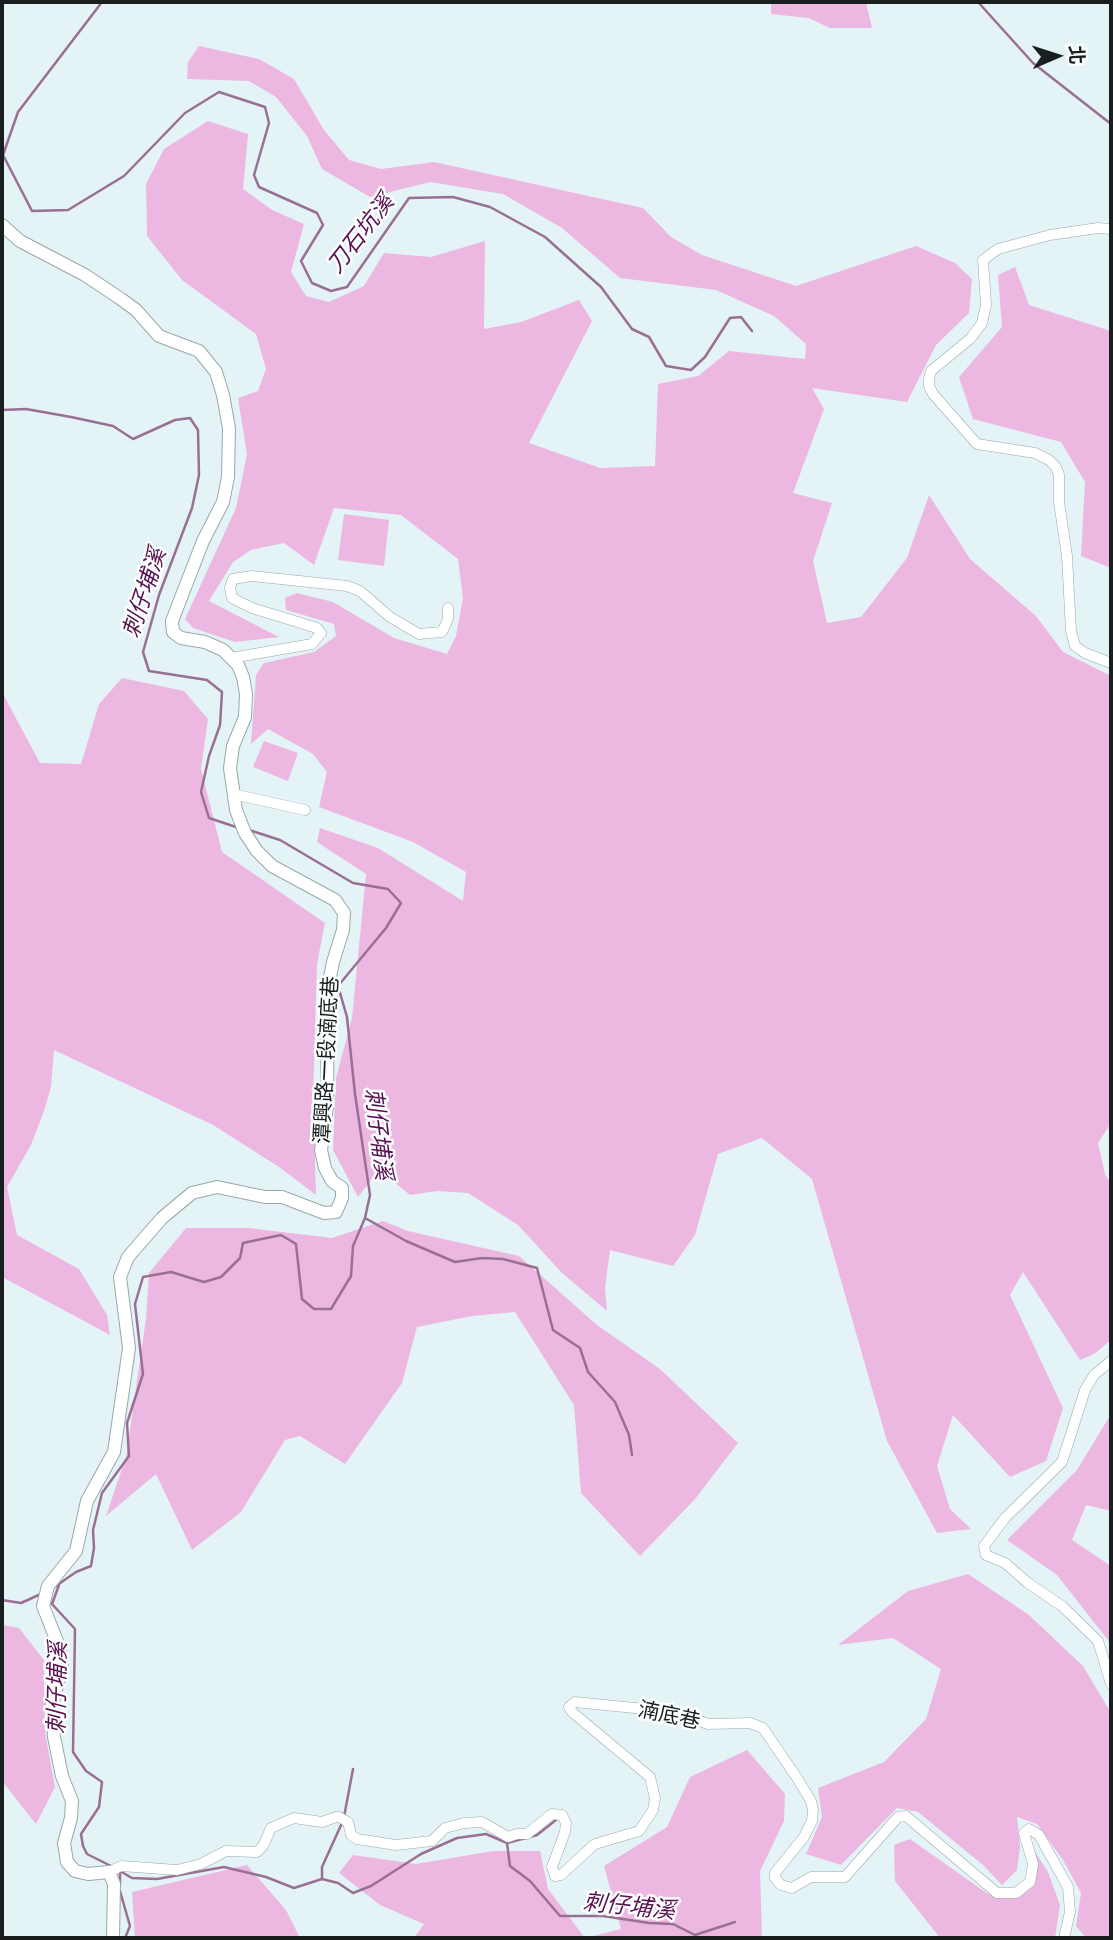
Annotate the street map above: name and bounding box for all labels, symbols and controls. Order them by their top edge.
north arrow [1022,21,1092,91]
text: 北 [1063,45,1092,65]
water label: 刀石坑溪 [322,189,400,279]
water label: 刺仔埔溪 [118,545,172,641]
street label: 潭興路一段湳底巷 [310,975,344,1145]
water label: 刺仔埔溪 [359,1087,397,1181]
water label: 刺仔埔溪 [43,1642,73,1734]
street label: 湳底巷 [636,1697,702,1735]
water label: 刺仔埔溪 [582,1888,676,1926]

